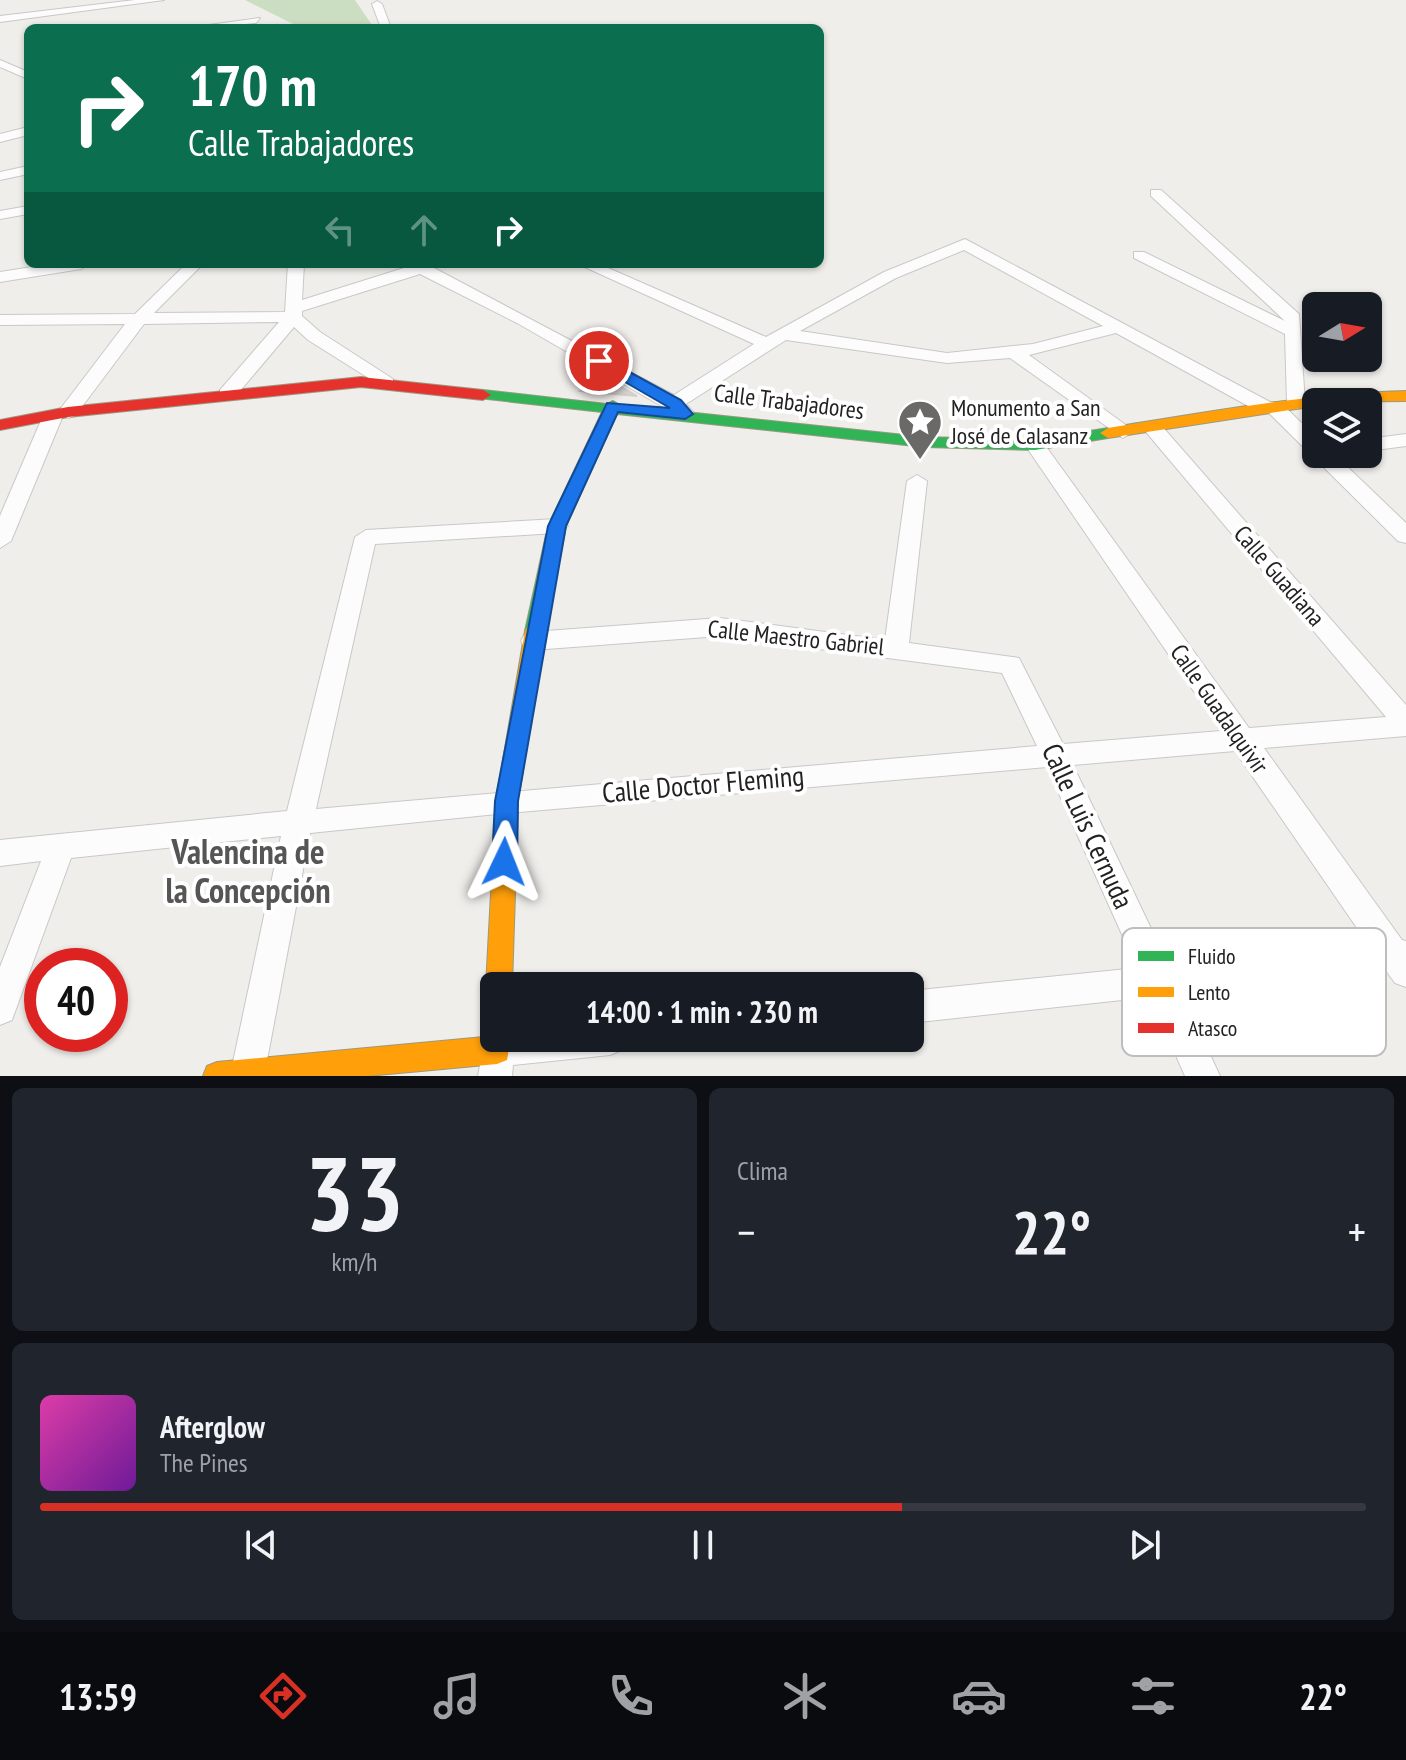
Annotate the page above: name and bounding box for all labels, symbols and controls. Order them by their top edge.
text: 170 m [188,49,317,121]
icon: right [56,56,160,160]
text: Calle Trabajadores [188,119,414,166]
icon: left [318,208,362,252]
icon: ahead [402,208,446,252]
icon: right [486,208,530,252]
north arrow [1302,292,1382,372]
map controls [1302,292,1382,468]
pin [565,327,633,395]
icon: arrive [577,339,621,383]
street label: Calle Trabajadores [712,377,866,426]
button: layers [1302,388,1382,468]
place label: Monumento a San José de Calasanz [950,392,1101,451]
place icon: Monumento a San José de Calasanz [896,398,944,461]
street label: Calle Guadiana [1227,519,1332,632]
street label: Calle Maestro Gabriel [706,613,886,662]
street label: Calle Guadalquivir [1163,638,1276,780]
street label: Calle Luis Cernuda [1034,737,1143,914]
street label: Calle Doctor Fleming [600,756,805,811]
position arrow [462,820,546,904]
district label: Valencina de la Concepción [166,829,330,912]
legend [1122,928,1386,1056]
text: Fluido [1188,942,1236,970]
speed limit sign: 40 [24,948,128,1052]
text: Lento [1188,978,1230,1006]
text: 14:00 · 1 min · 230 m [586,992,818,1031]
text: Atasco [1188,1014,1237,1042]
text: 33 [305,1125,404,1260]
text: Clima [737,1154,788,1187]
text: 22° [1012,1193,1091,1271]
text: − [737,1203,755,1260]
text: + [1348,1203,1366,1260]
text: km/h [331,1245,378,1278]
text: Afterglow [160,1407,265,1446]
text: The Pines [160,1446,248,1479]
icon: previous [239,1523,283,1567]
icon: pause [681,1523,725,1567]
icon: next [1123,1523,1167,1567]
icon: directions [255,1668,311,1724]
icon: music [429,1668,485,1724]
icon: phone [603,1668,659,1724]
icon: climate [777,1668,833,1724]
icon: car [951,1668,1007,1724]
icon: filters [1125,1668,1181,1724]
text: 13:59 [59,1673,137,1720]
text: 22° [1299,1673,1347,1720]

